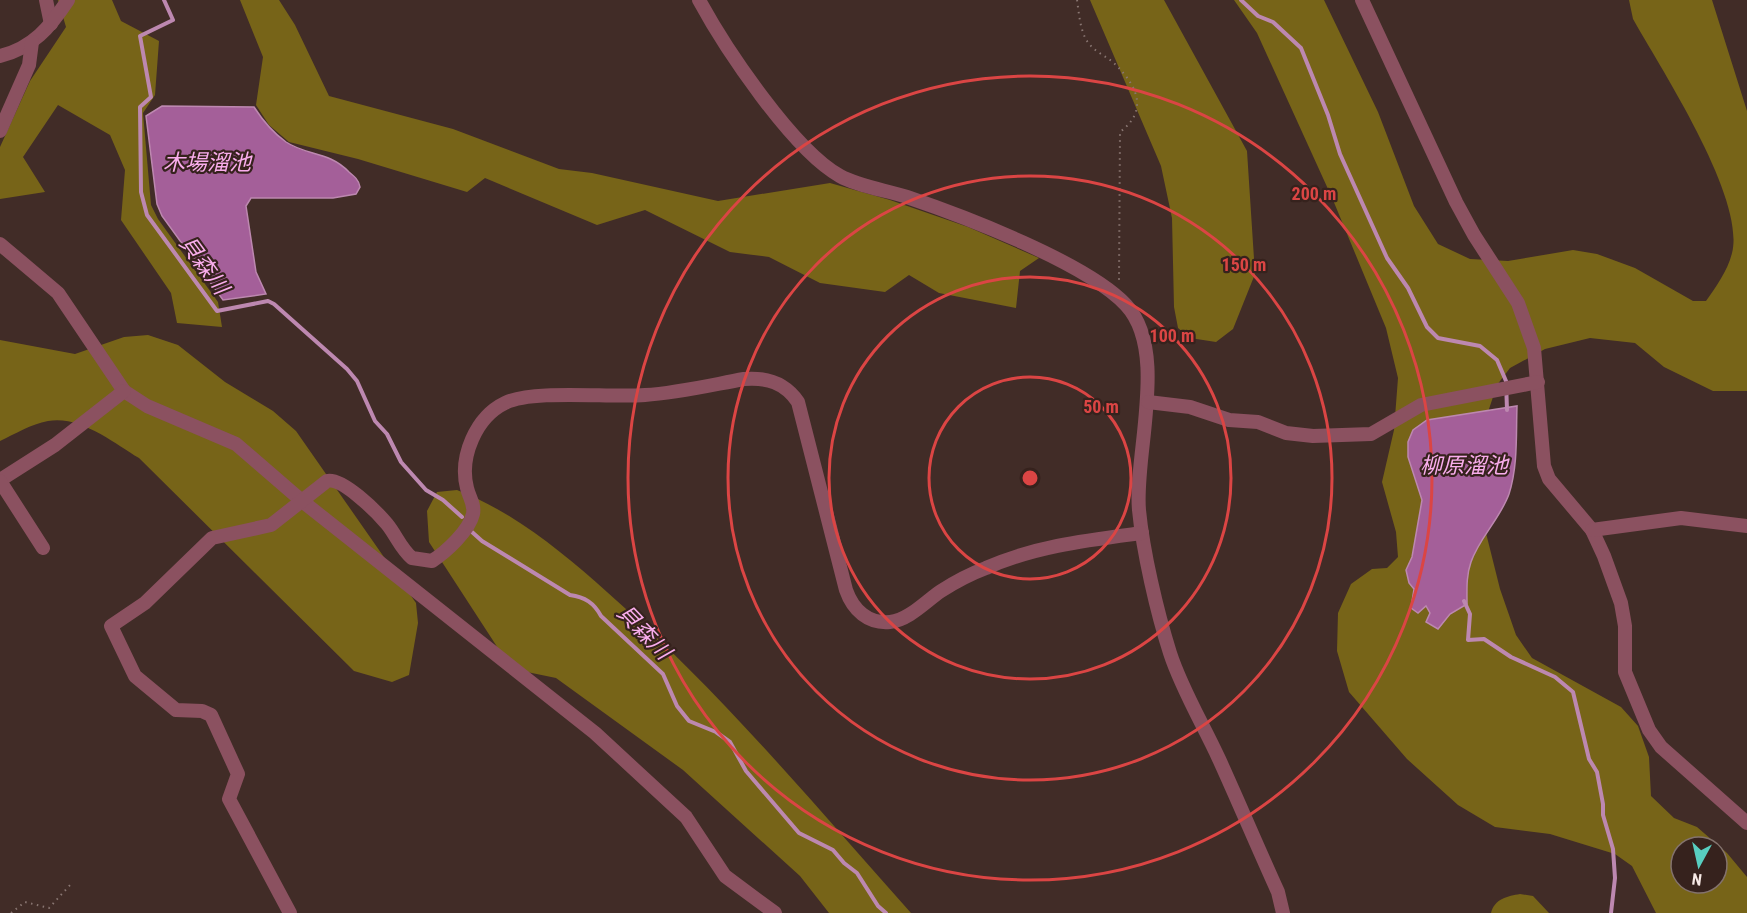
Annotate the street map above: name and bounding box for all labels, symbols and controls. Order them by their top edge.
water label: 木場溜池 [163,150,253,175]
text: 200 m [1292,183,1336,204]
water label: 貝森川 [174,231,235,301]
text: 150 m [1222,254,1266,275]
text: 100 m [1150,325,1194,346]
text: 50 m [1083,396,1119,417]
water label: 柳原溜池 [1420,453,1510,478]
centre of rings [1020,468,1040,488]
water label: 貝森川 [612,600,677,666]
north arrow [1669,835,1729,895]
text: N [1691,869,1703,889]

